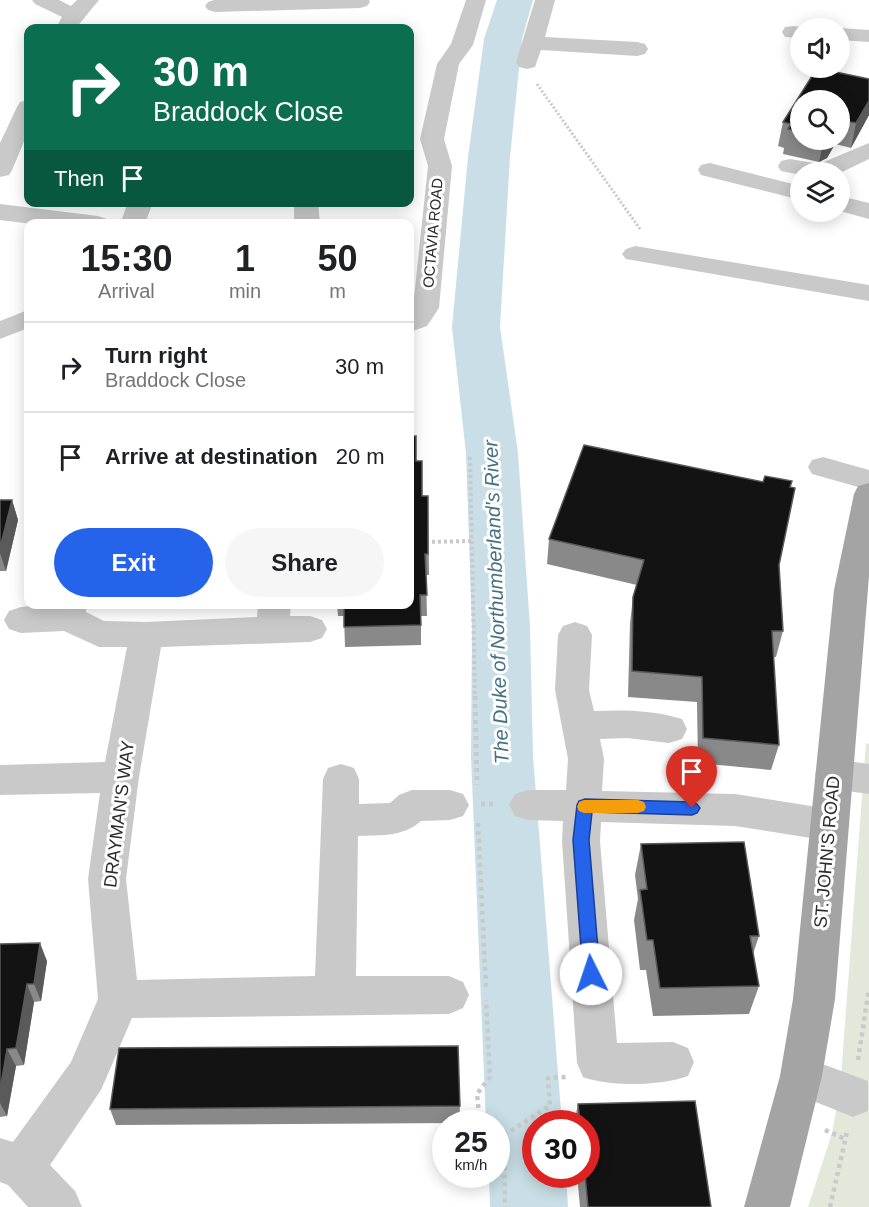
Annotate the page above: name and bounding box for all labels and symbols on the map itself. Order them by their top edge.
street label: OCTAVIA ROAD [419,177,446,289]
water label: The Duke of Northumberland's River [479,438,513,764]
street label: DRAYMAN'S WAY [100,739,138,889]
pin [666,746,717,808]
street label: ST. JOHN'S ROAD [810,775,844,929]
position arrow [559,942,623,1006]
speed limit sign: 30 [522,1110,600,1188]

